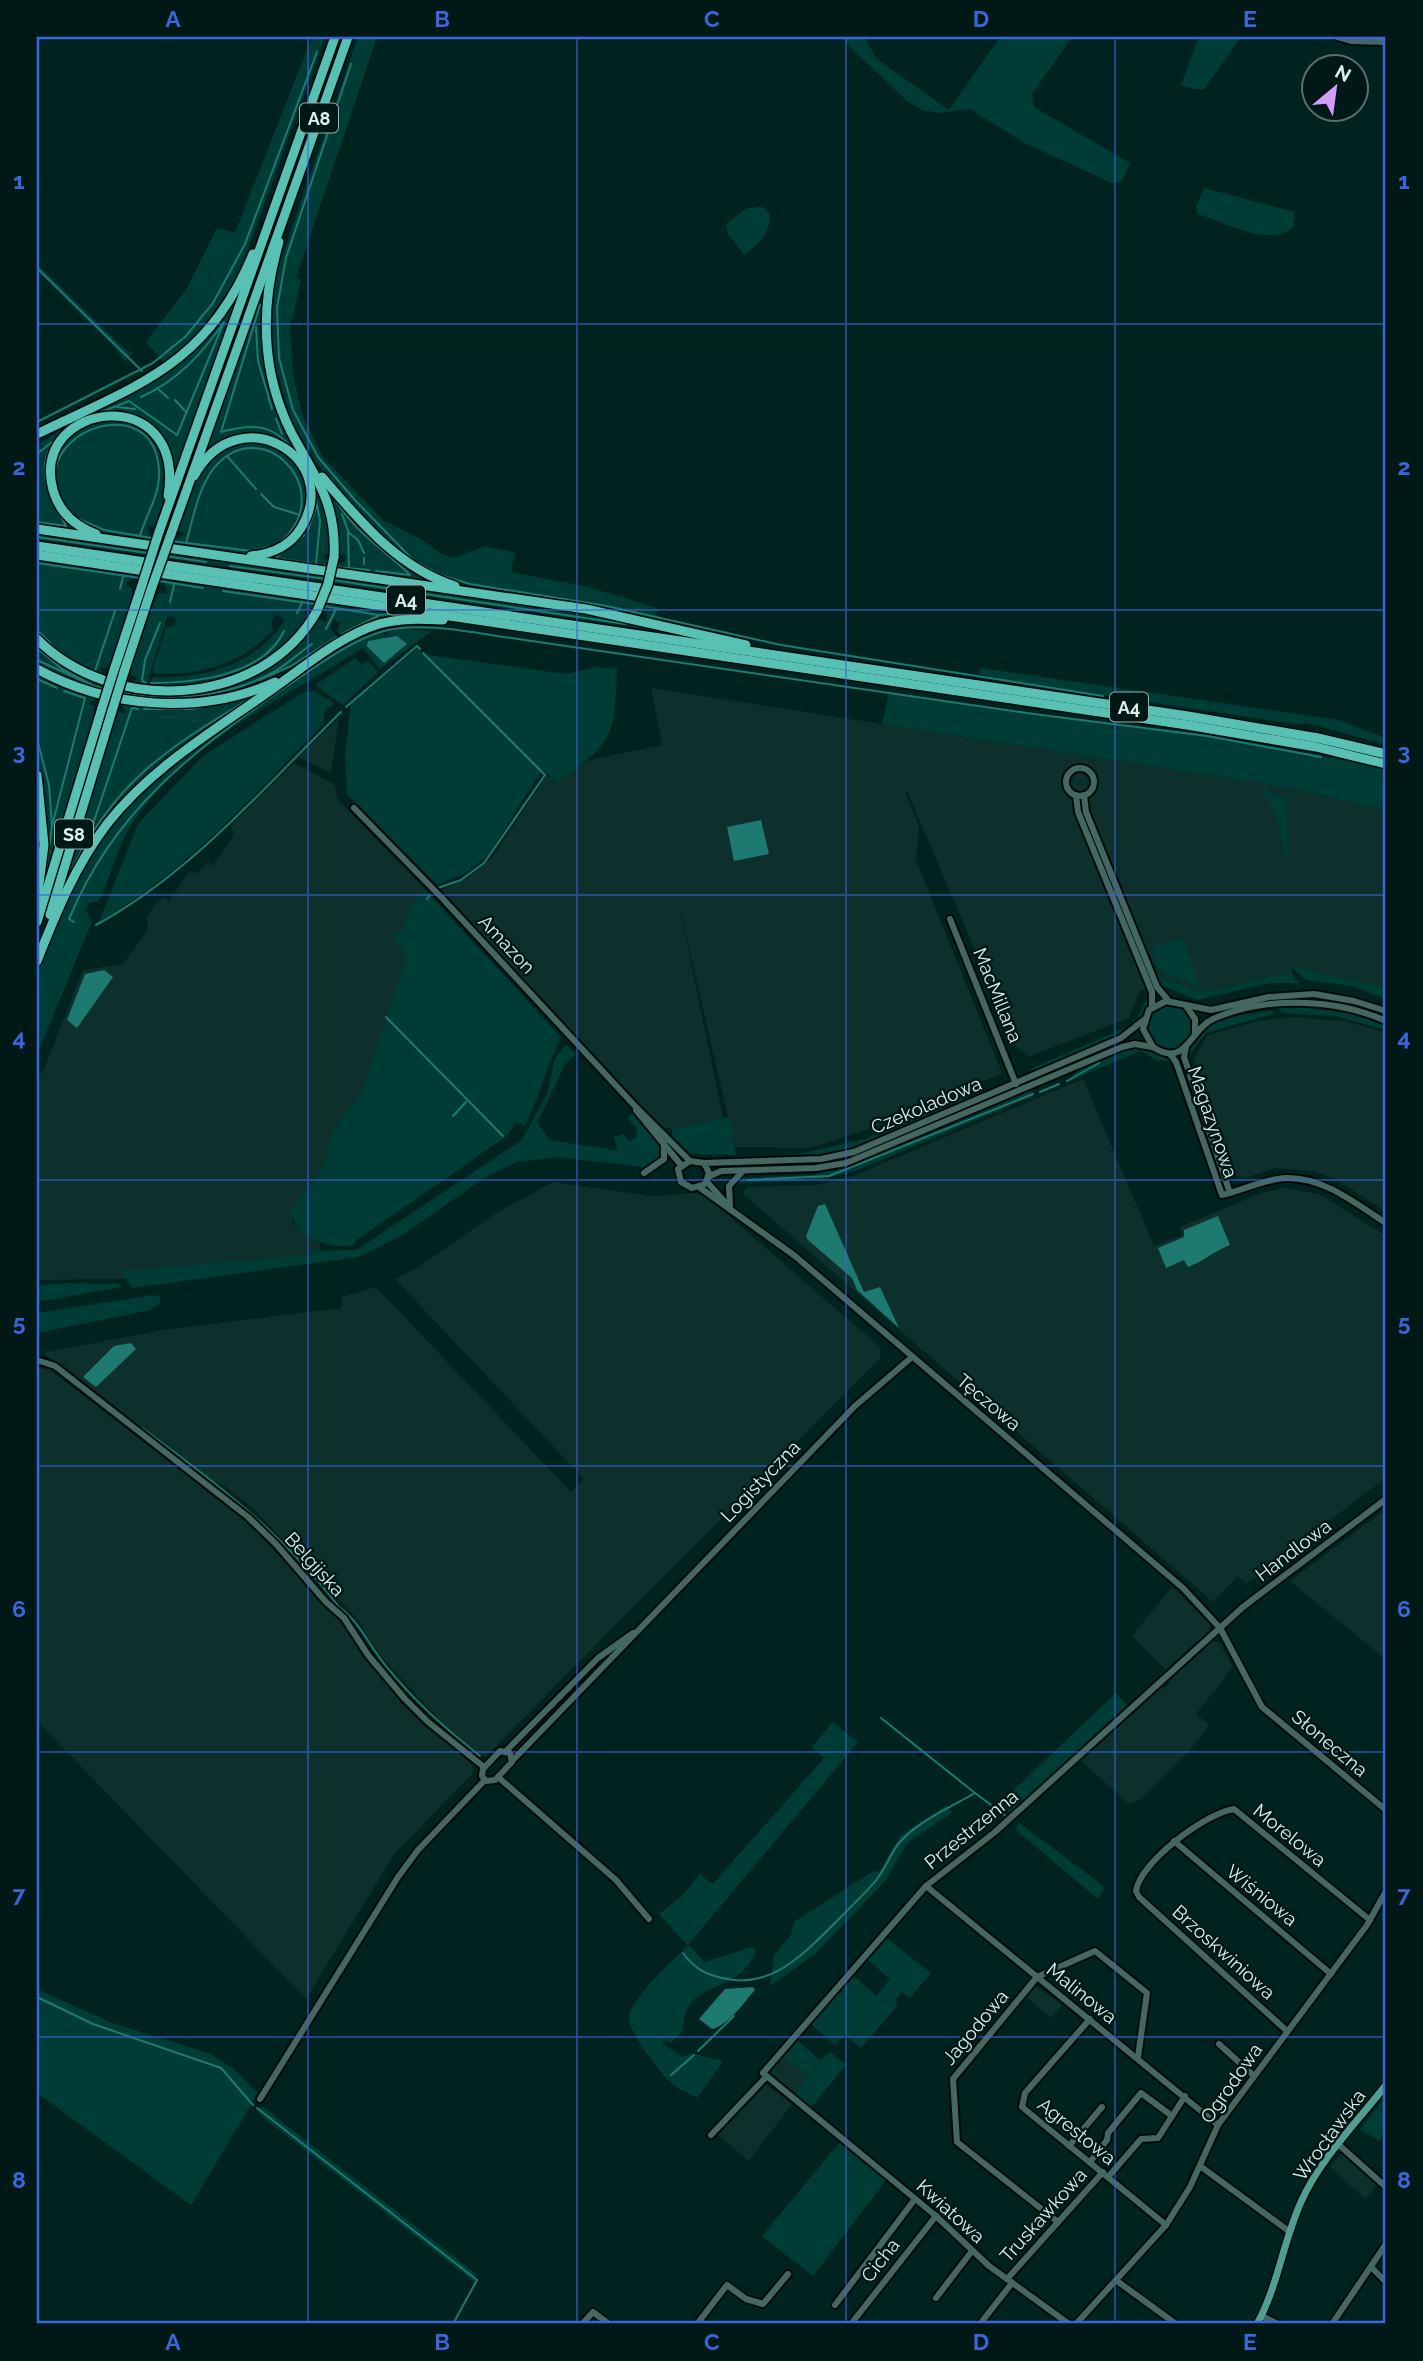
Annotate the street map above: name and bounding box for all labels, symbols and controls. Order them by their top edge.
text: A [165,5,181,32]
text: B [434,5,450,32]
text: C [704,5,720,32]
text: D [973,5,989,32]
text: E [1243,5,1257,32]
north arrow [1300,52,1370,122]
text: N [1332,60,1355,86]
road number: A8 [300,104,338,132]
text: 1 [13,167,25,194]
text: 1 [1398,167,1410,194]
text: 2 [13,453,25,480]
text: 2 [1398,453,1410,480]
road number: A4 [387,586,425,614]
road number: A4 [1110,692,1148,722]
text: 3 [13,738,25,765]
text: 3 [1398,738,1410,765]
road number: S8 [55,820,93,848]
street label: Amazon [474,910,540,978]
street label: MacMillana [969,944,1027,1046]
text: 4 [12,1024,26,1051]
text: 4 [1397,1024,1411,1051]
street label: Magazynowa [1184,1063,1242,1181]
street label: Czekoladowa [867,1072,985,1138]
text: 5 [13,1309,26,1336]
text: 5 [1398,1309,1411,1336]
street label: Tęczowa [953,1369,1025,1435]
street label: Logistyczna [716,1436,804,1526]
street label: Handlowa [1251,1514,1335,1586]
street label: Belgijska [280,1527,350,1601]
text: 6 [12,1595,26,1622]
text: 6 [1397,1595,1411,1622]
street label: Słoneczna [1288,1705,1372,1781]
street label: Przestrzenna [920,1785,1022,1873]
street label: Morelowa [1249,1799,1331,1871]
street label: Wiśniowa [1222,1860,1302,1930]
text: 7 [13,1880,26,1907]
text: 7 [1398,1880,1411,1907]
street label: Brzoskwiniowa [1168,1900,1280,2004]
street label: Malinowa [1043,1958,1121,2028]
street label: Jagodowa [937,1985,1013,2069]
street label: Ogrodowa [1196,2039,1266,2127]
street label: Wrocławska [1288,2085,1370,2185]
street label: Agrestowa [1034,2093,1120,2169]
street label: Truskawkowa [995,2164,1091,2266]
text: 8 [12,2166,26,2193]
text: 8 [1397,2166,1411,2193]
street label: Kwiatowa [912,2175,990,2247]
street label: Cicha [856,2234,904,2286]
text: A [165,2328,181,2355]
text: B [434,2328,450,2355]
text: C [704,2328,720,2355]
text: D [973,2328,989,2355]
text: E [1243,2328,1257,2355]

